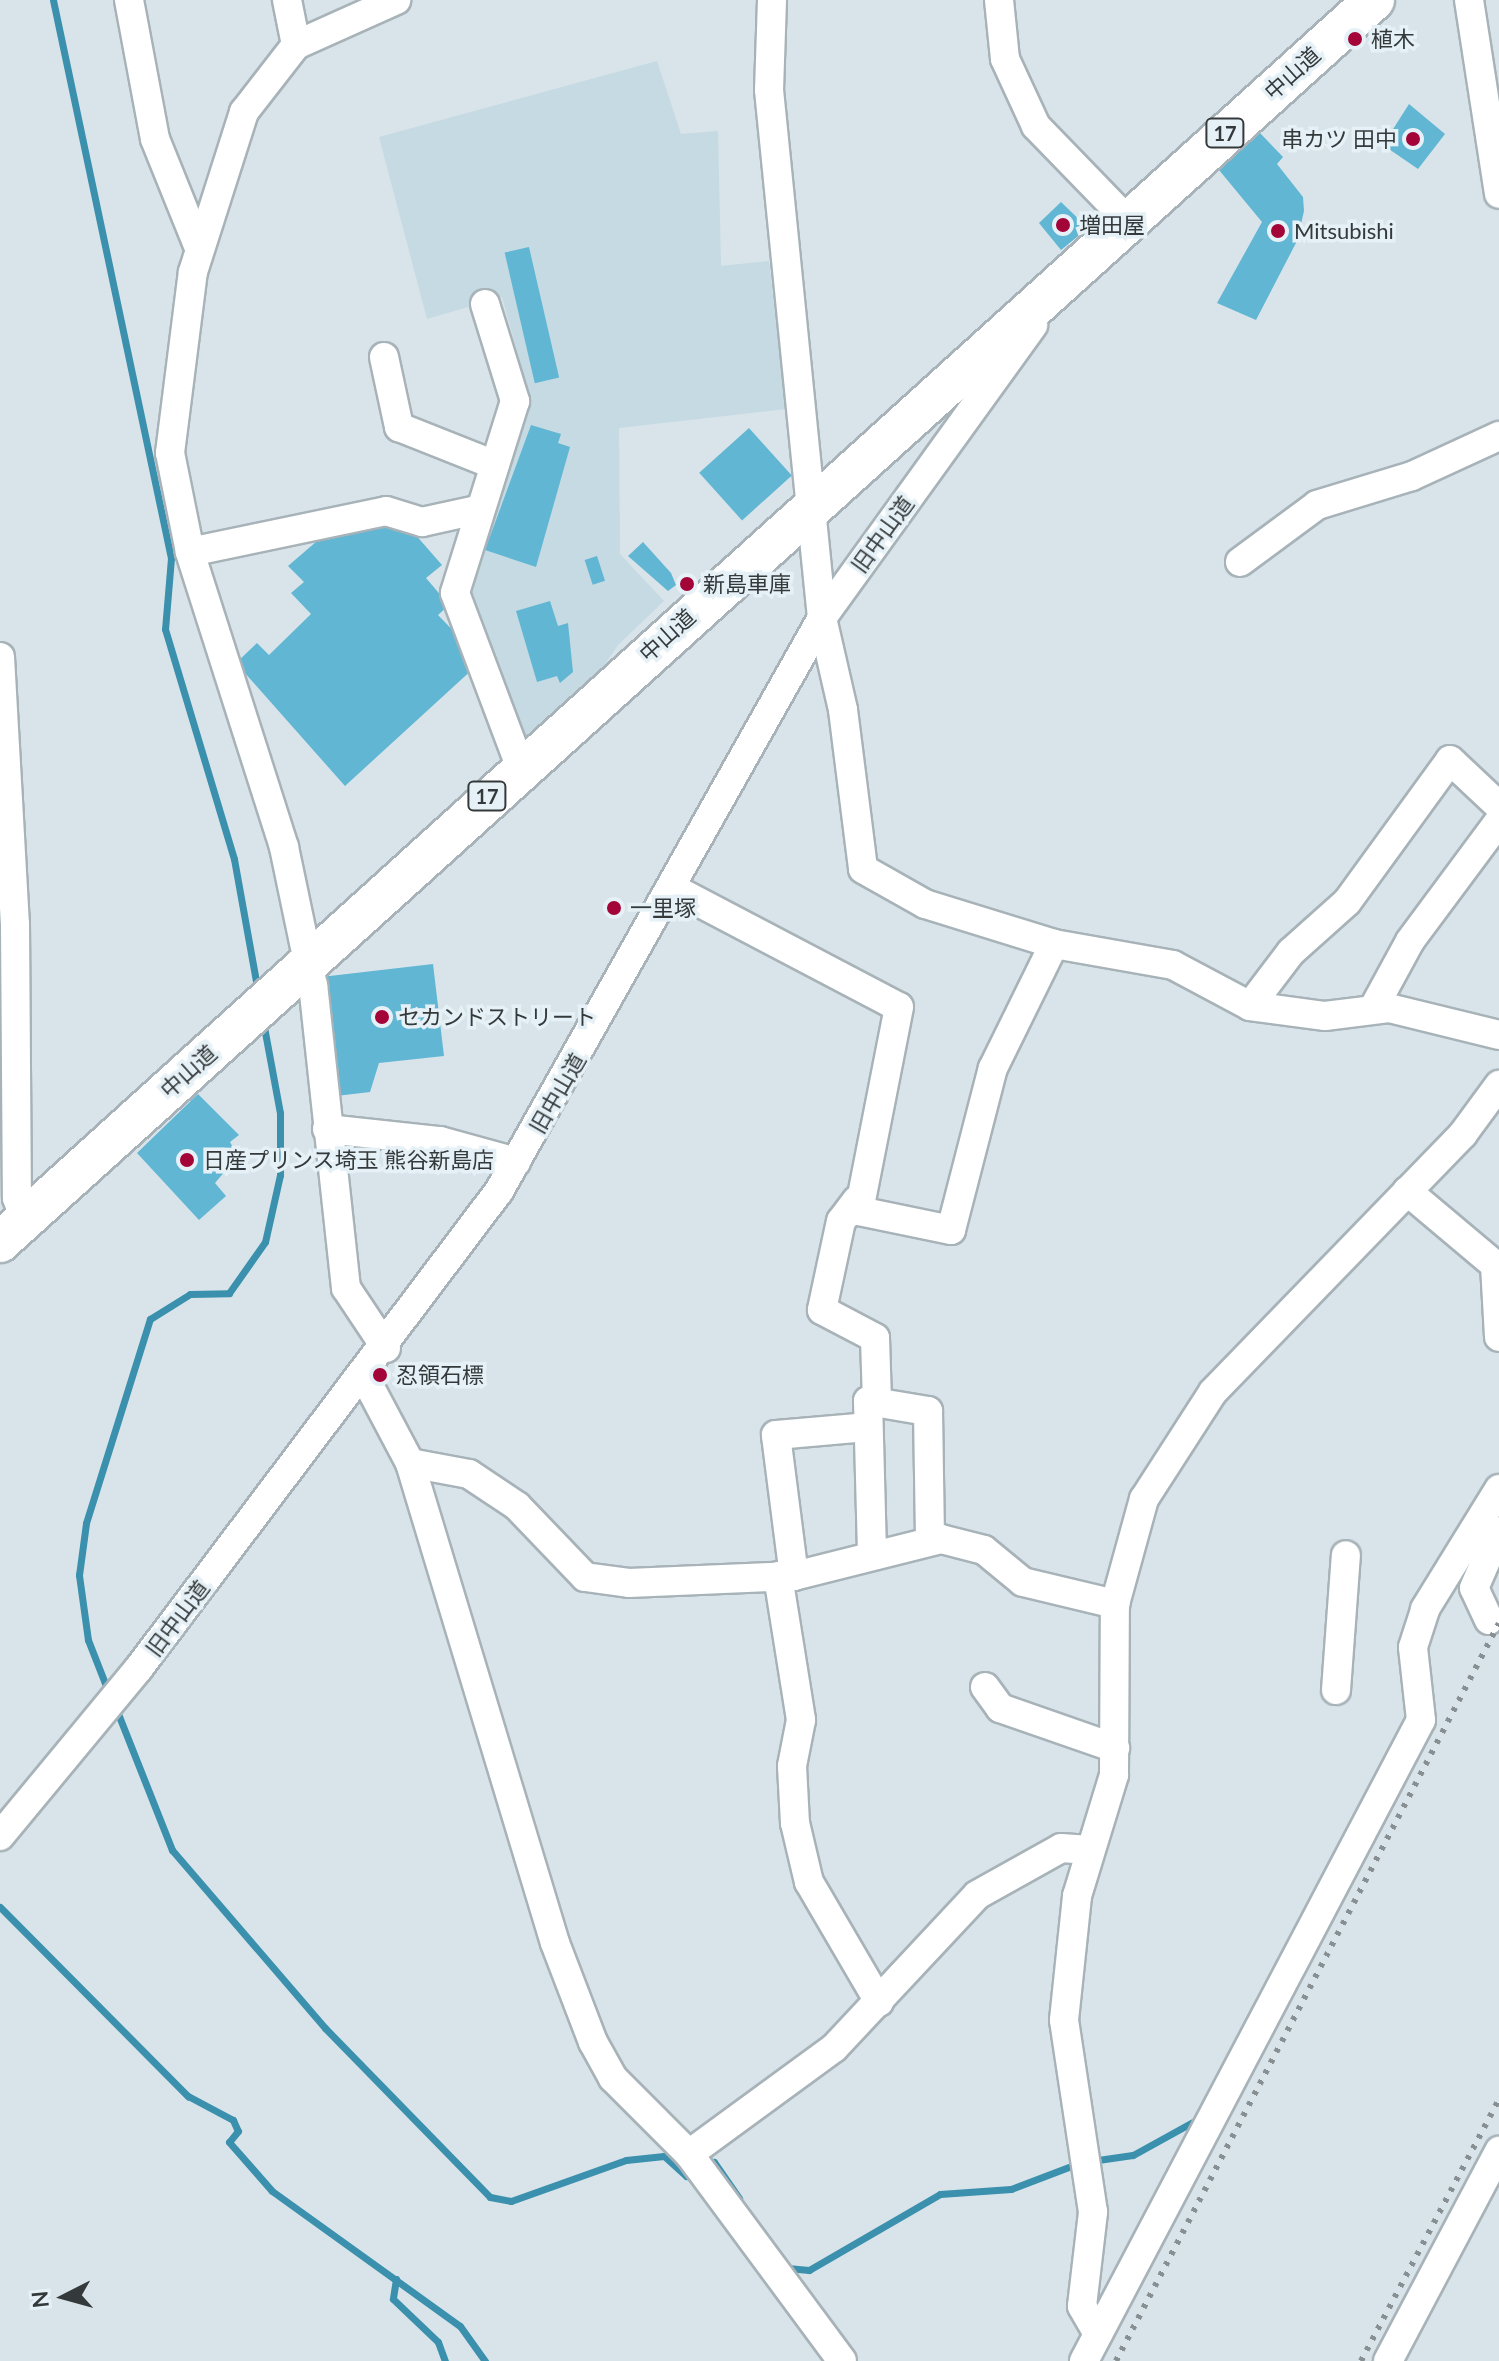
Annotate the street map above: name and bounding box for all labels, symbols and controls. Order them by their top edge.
place label: 植木 [1371,26,1415,52]
marker: 植木 [1346,30,1364,48]
street label: 中山道 [1259,41,1325,105]
road number: 17 [1205,117,1245,149]
place label: 串カツ 田中 [1281,126,1397,152]
marker: 串カツ 田中 [1404,130,1422,148]
place label: 増田屋 [1079,212,1145,238]
marker: 増田屋 [1054,216,1072,234]
place label: Mitsubishi [1294,218,1394,244]
marker: Mitsubishi [1269,222,1287,240]
street label: 旧中山道 [845,491,919,577]
place label: 新島車庫 [703,571,791,597]
marker: 新島車庫 [678,575,696,593]
street label: 中山道 [634,603,700,667]
road number: 17 [467,780,507,812]
place label: 一里塚 [630,895,696,921]
marker: 一里塚 [605,899,623,917]
place label: セカンドストリート [398,1004,596,1030]
marker: セカンドストリート [373,1008,391,1026]
street label: 中山道 [155,1039,221,1103]
street label: 旧中山道 [524,1048,590,1138]
place label: 日産プリンス埼玉 熊谷新島店 [203,1147,495,1173]
marker: 日産プリンス埼玉 熊谷新島店 [178,1151,196,1169]
place label: 忍領石標 [396,1362,484,1388]
marker: 忍領石標 [371,1366,389,1384]
street label: 旧中山道 [140,1575,214,1661]
north arrow [24,2257,104,2337]
text: N [25,2290,54,2309]

